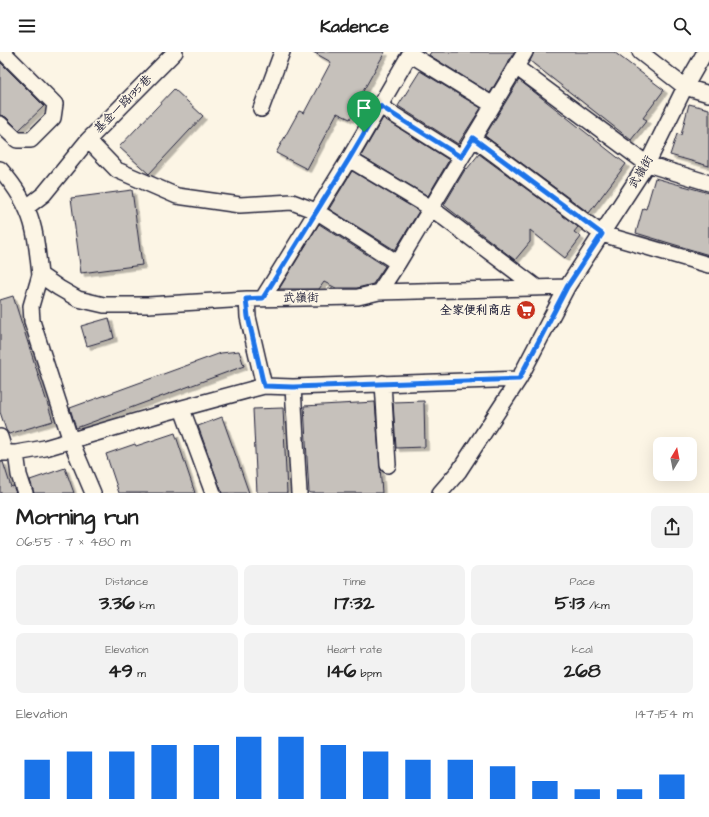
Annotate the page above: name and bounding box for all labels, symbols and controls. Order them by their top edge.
text: Kadence [320,14,389,39]
icon: menu [16,15,38,37]
icon: search [671,15,693,37]
street label: 基金一路135巷 [90,71,156,137]
pin [347,91,381,132]
icon: arrive [353,97,375,119]
street label: 武嶺街 [624,152,658,192]
street label: 武嶺街 [283,289,319,307]
supermarket icon: 全家便利商店 [515,299,537,321]
place label: 全家便利商店 [440,302,512,319]
north arrow [653,437,697,481]
map controls [653,437,697,481]
text: Morning run [16,502,139,533]
button: share [651,506,693,548]
text: 06:55 · 7 × 480 m [16,533,131,551]
text: Distance [105,574,148,589]
text: Time [343,574,366,589]
text: Pace [569,574,595,589]
text: 3.36 [99,589,135,617]
text: 17:32 [335,589,374,617]
text: 5:13 [555,589,585,617]
text: km [135,598,155,613]
text: /km [585,598,610,613]
text: Elevation [105,642,148,657]
text: Heart rate [327,642,382,657]
text: kcal [572,642,593,657]
text: 49 [108,657,133,685]
text: 146 [328,657,356,685]
text: 268 [564,657,601,685]
text: m [133,666,146,681]
text: bpm [356,666,381,681]
text: Elevation [16,705,67,723]
text: 147–154 m [635,705,693,723]

